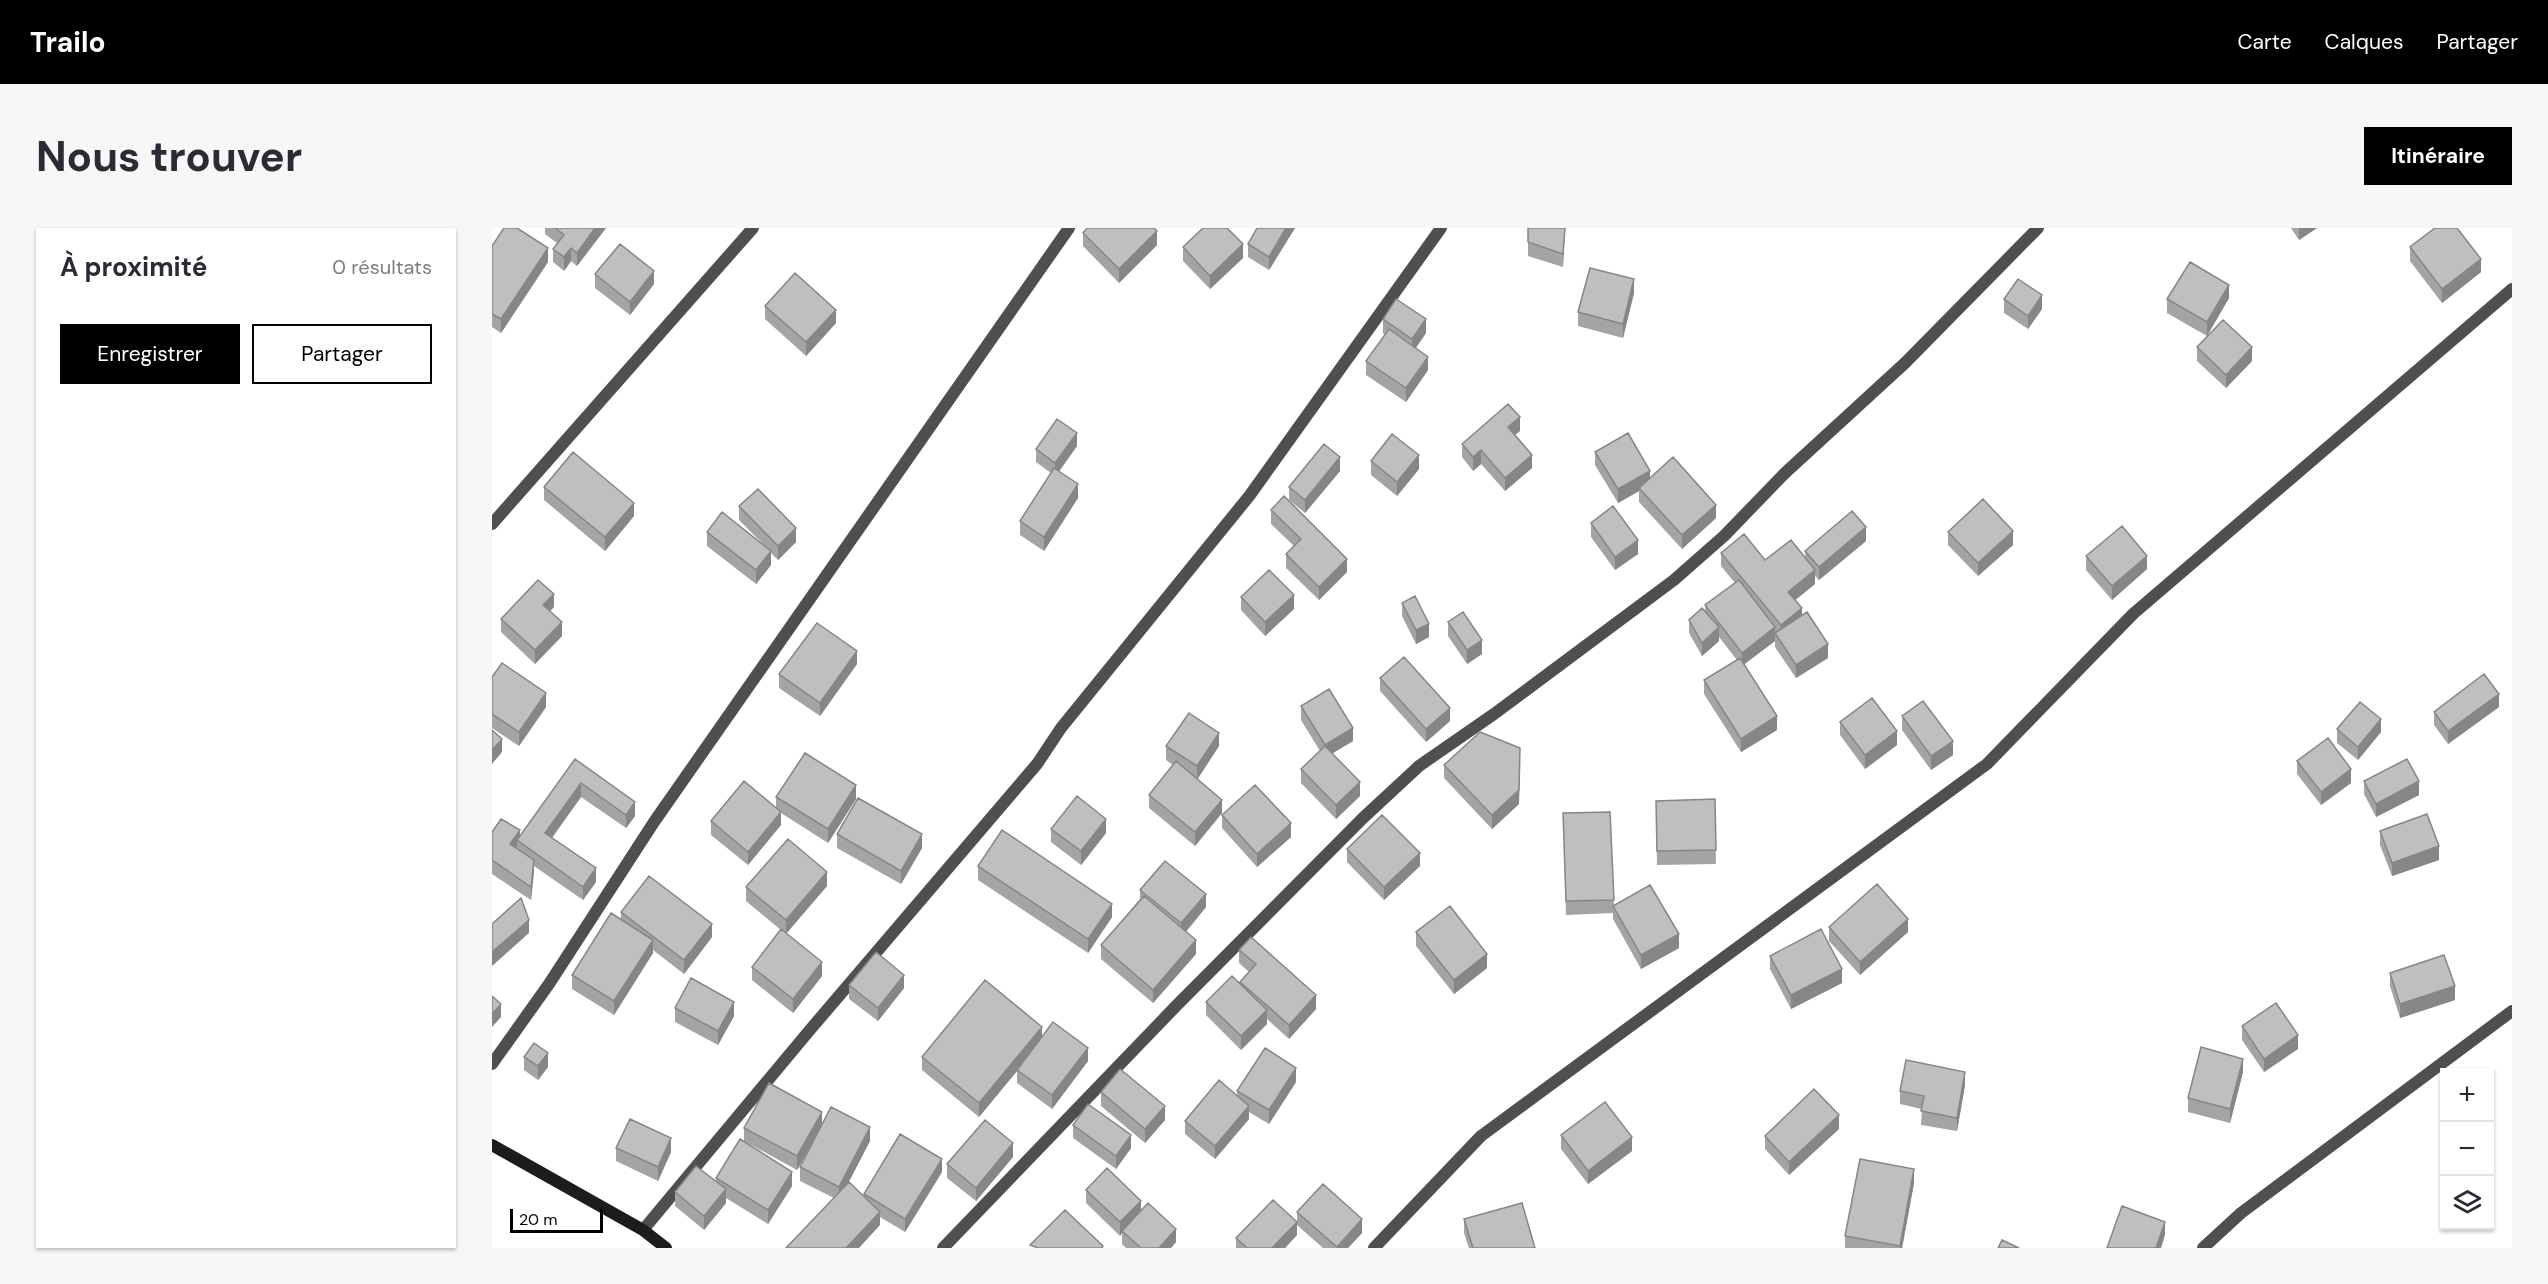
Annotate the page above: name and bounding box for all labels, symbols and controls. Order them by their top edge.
text: Trailo [30,24,106,61]
text: Carte [2237,28,2292,56]
text: Calques [2325,28,2403,56]
text: Partager [2436,28,2518,56]
button: Itinéraire [2364,127,2512,185]
text: Nous trouver [36,129,302,184]
text: À proximité [60,250,207,284]
text: 0 résultats [332,254,432,280]
button: Enregistrer [60,324,240,384]
button: Partager [252,324,432,384]
map controls [2440,1068,2494,1230]
button: + [2440,1068,2494,1122]
button: − [2440,1122,2494,1176]
button: layers [2440,1176,2494,1230]
scale bar [510,1206,603,1234]
text: 20 m [519,1209,558,1230]

